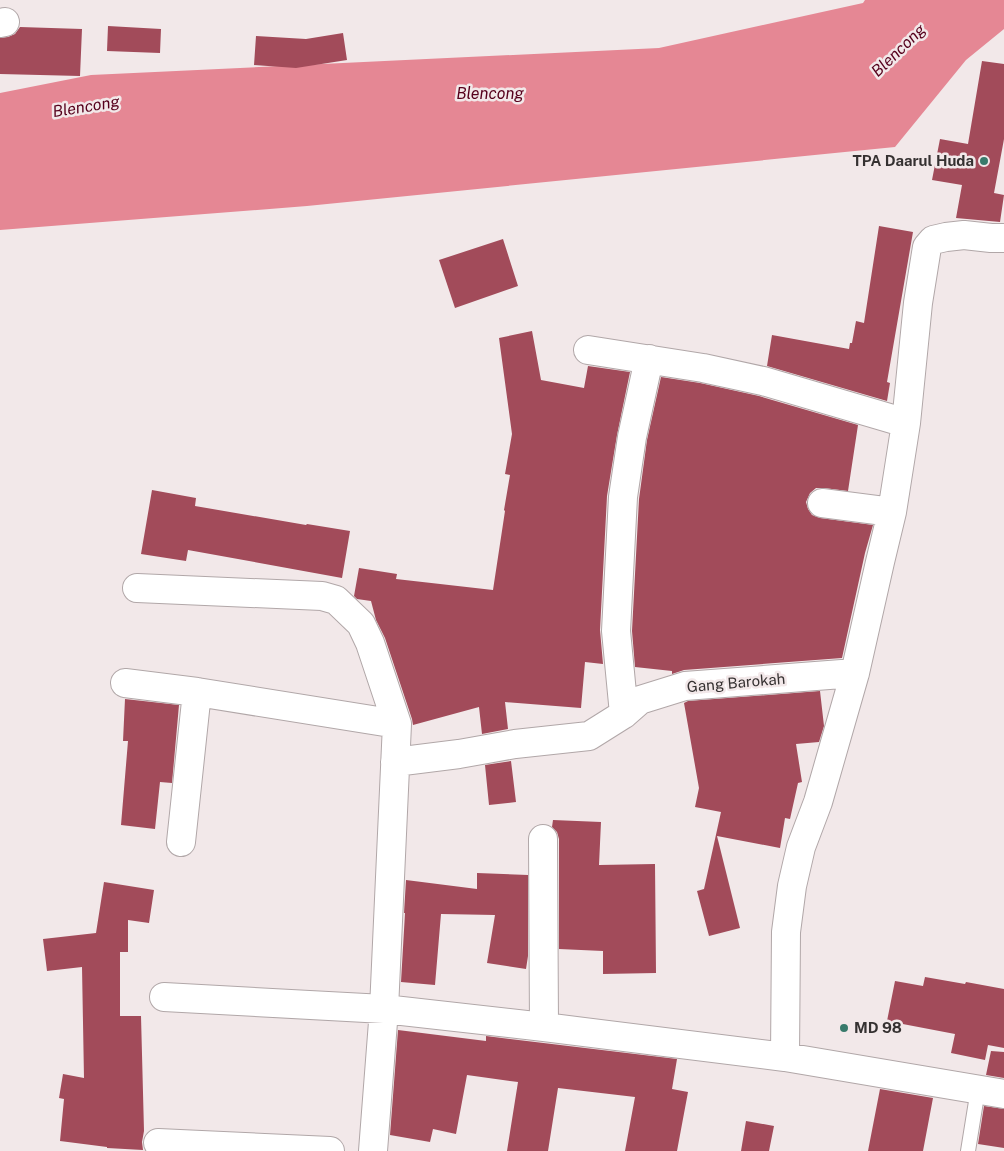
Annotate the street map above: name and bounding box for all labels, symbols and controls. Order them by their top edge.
water label: Blencong [867,20,930,81]
water label: Blencong [456,84,524,103]
water label: Blencong [51,92,121,121]
place label: TPA Daarul Huda [852,152,974,169]
marker: TPA Daarul Huda [978,155,990,167]
street label: Gang Barokah [686,670,786,695]
place label: MD 98 [854,1019,902,1036]
marker: MD 98 [838,1022,850,1034]

